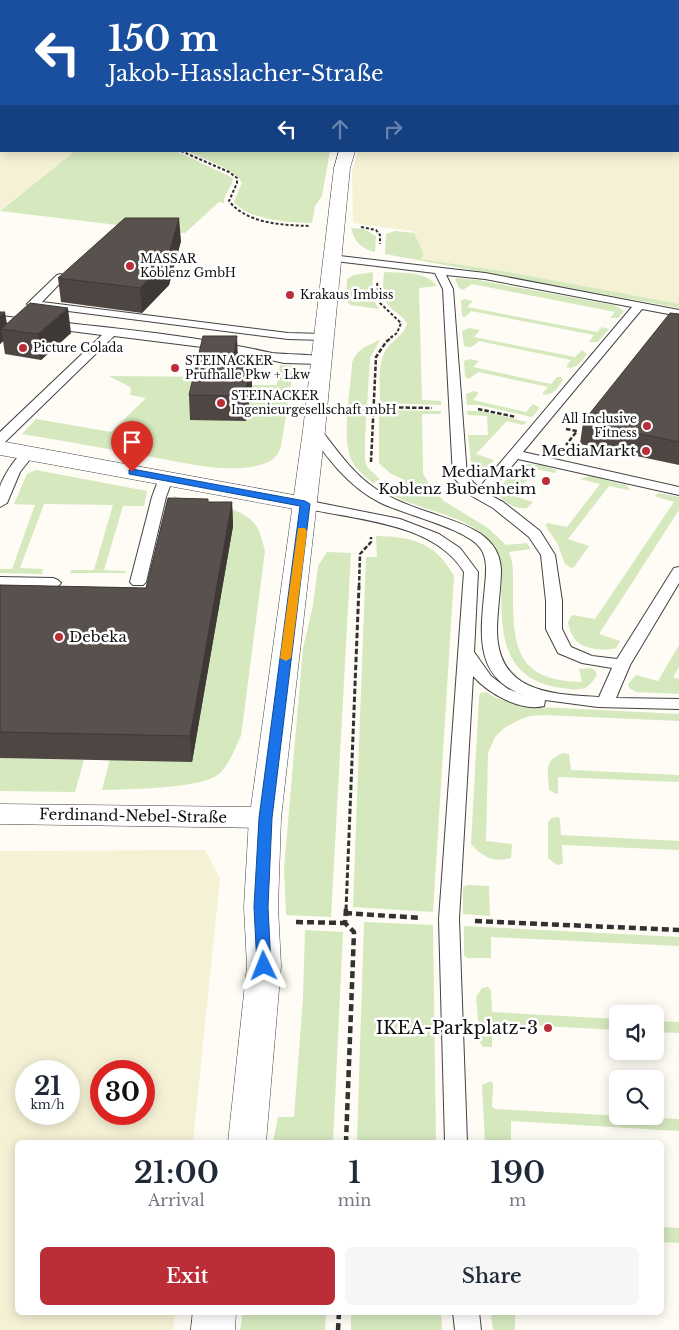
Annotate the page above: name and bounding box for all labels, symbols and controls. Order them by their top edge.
text: 150 m [108,17,219,60]
icon: left [25,20,90,85]
text: Jakob-Hasslacher-Straße [108,60,384,87]
icon: left [273,115,301,143]
icon: ahead [326,115,354,143]
icon: right [379,115,407,143]
place label: MASSAR Koblenz GmbH [140,251,236,280]
marker: MASSAR Koblenz GmbH [124,260,136,272]
place label: Krakaus Imbiss [300,287,393,302]
marker: Krakaus Imbiss [284,289,296,301]
place label: Picture Colada [33,340,123,355]
marker: Picture Colada [17,342,29,354]
place label: STEINACKER Prüfhalle Pkw + Lkw [185,353,311,382]
marker: STEINACKER Prüfhalle Pkw + Lkw [169,362,181,374]
place label: STEINACKER Ingenieurgesellschaft mbH [231,388,397,417]
marker: STEINACKER Ingenieurgesellschaft mbH [215,397,227,409]
place label: All Inclusive Fitness [560,411,637,440]
marker: All Inclusive Fitness [641,420,653,432]
pin [111,421,153,472]
icon: arrive [118,428,146,456]
place label: MediaMarkt [541,441,636,460]
marker: MediaMarkt [640,445,652,457]
place label: MediaMarkt Koblenz Bubenheim [378,462,536,498]
marker: MediaMarkt Koblenz Bubenheim [540,475,552,487]
place label: Debeka [69,627,128,646]
marker: Debeka [53,631,65,643]
street label: Ferdinand-Nebel-Straße [39,804,227,827]
position arrow [237,939,289,991]
map controls [609,1005,664,1125]
button: sound [609,1005,664,1060]
place label: IKEA-Parkplatz-3 [376,1017,538,1039]
marker: IKEA-Parkplatz-3 [542,1022,554,1034]
speed limit sign: 30 [90,1060,155,1125]
button: search [609,1070,664,1125]
text: 21 [34,1071,61,1102]
text: km/h [30,1097,65,1112]
text: 21:00 [134,1154,219,1191]
text: 1 [348,1154,361,1191]
text: 190 [490,1154,545,1191]
text: Arrival [148,1190,205,1210]
text: min [338,1190,371,1210]
text: m [509,1190,526,1210]
button: Exit [40,1247,335,1305]
button: Share [345,1247,639,1305]

